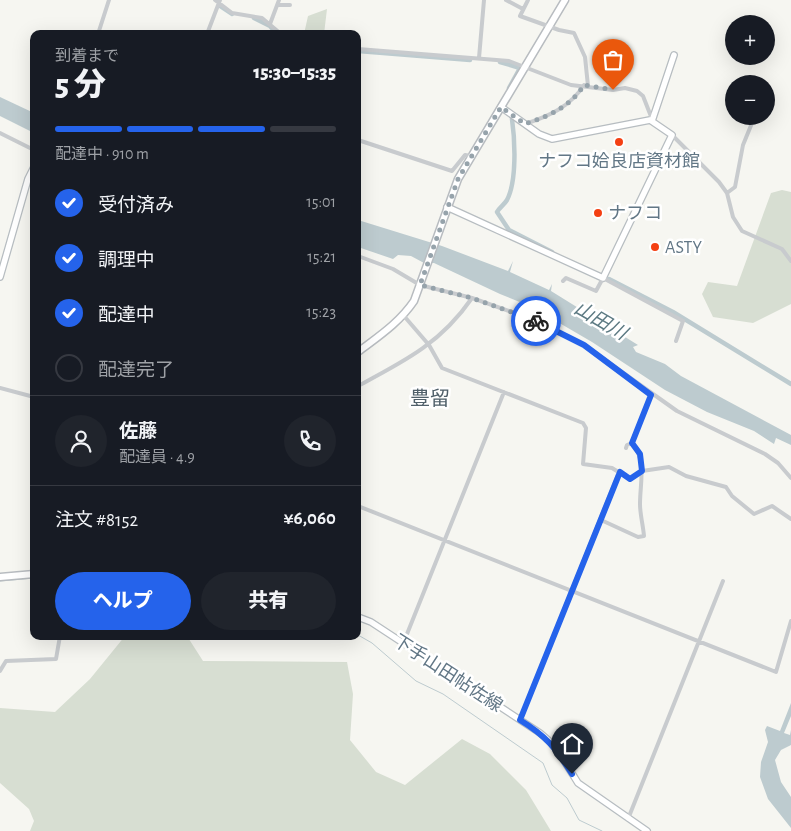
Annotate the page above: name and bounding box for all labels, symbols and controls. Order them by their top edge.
map controls [725,15,775,125]
button: + [725,15,775,65]
pin [592,39,634,90]
icon: bag [599,46,627,74]
text: 到着まで [55,48,119,64]
text: 15:30–15:35 [253,63,336,82]
text: 5 分 [55,69,106,101]
button: − [725,75,775,125]
marker: ナフコ姶良店資材館 [613,136,625,148]
text: 配達中 · 910 m [55,146,149,162]
place label: ナフコ姶良店資材館 [538,151,700,171]
icon: check [55,189,83,217]
text: 15:01 [306,194,336,210]
text: 受付済み [98,196,174,215]
place label: ナフコ [608,205,662,223]
marker: ナフコ [592,207,604,219]
place label: ASTY [665,239,702,257]
marker: ASTY [649,241,661,253]
icon: check [55,244,83,272]
text: 15:21 [307,249,336,265]
text: 調理中 [98,251,155,270]
courier [511,296,561,346]
water label: 山田川 [571,298,632,345]
icon: check [55,299,83,327]
text: 15:23 [306,304,336,320]
text: 配達中 [98,306,155,325]
icon: bike [522,307,550,335]
text: 配達完了 [98,361,174,380]
district label: 豊留 [410,388,450,409]
button: person [55,415,107,467]
button: phone [284,415,336,467]
text: 佐藤 [119,422,157,441]
text: 配達員 · 4.9 [119,449,195,465]
text: ¥6,060 [284,509,336,528]
text: 注文 #8152 [55,511,138,530]
button: ヘルプ [55,572,191,630]
button: 共有 [201,572,336,630]
street label: 下手山田帖佐線 [390,630,506,716]
pin [551,723,593,774]
icon: home [558,730,586,758]

